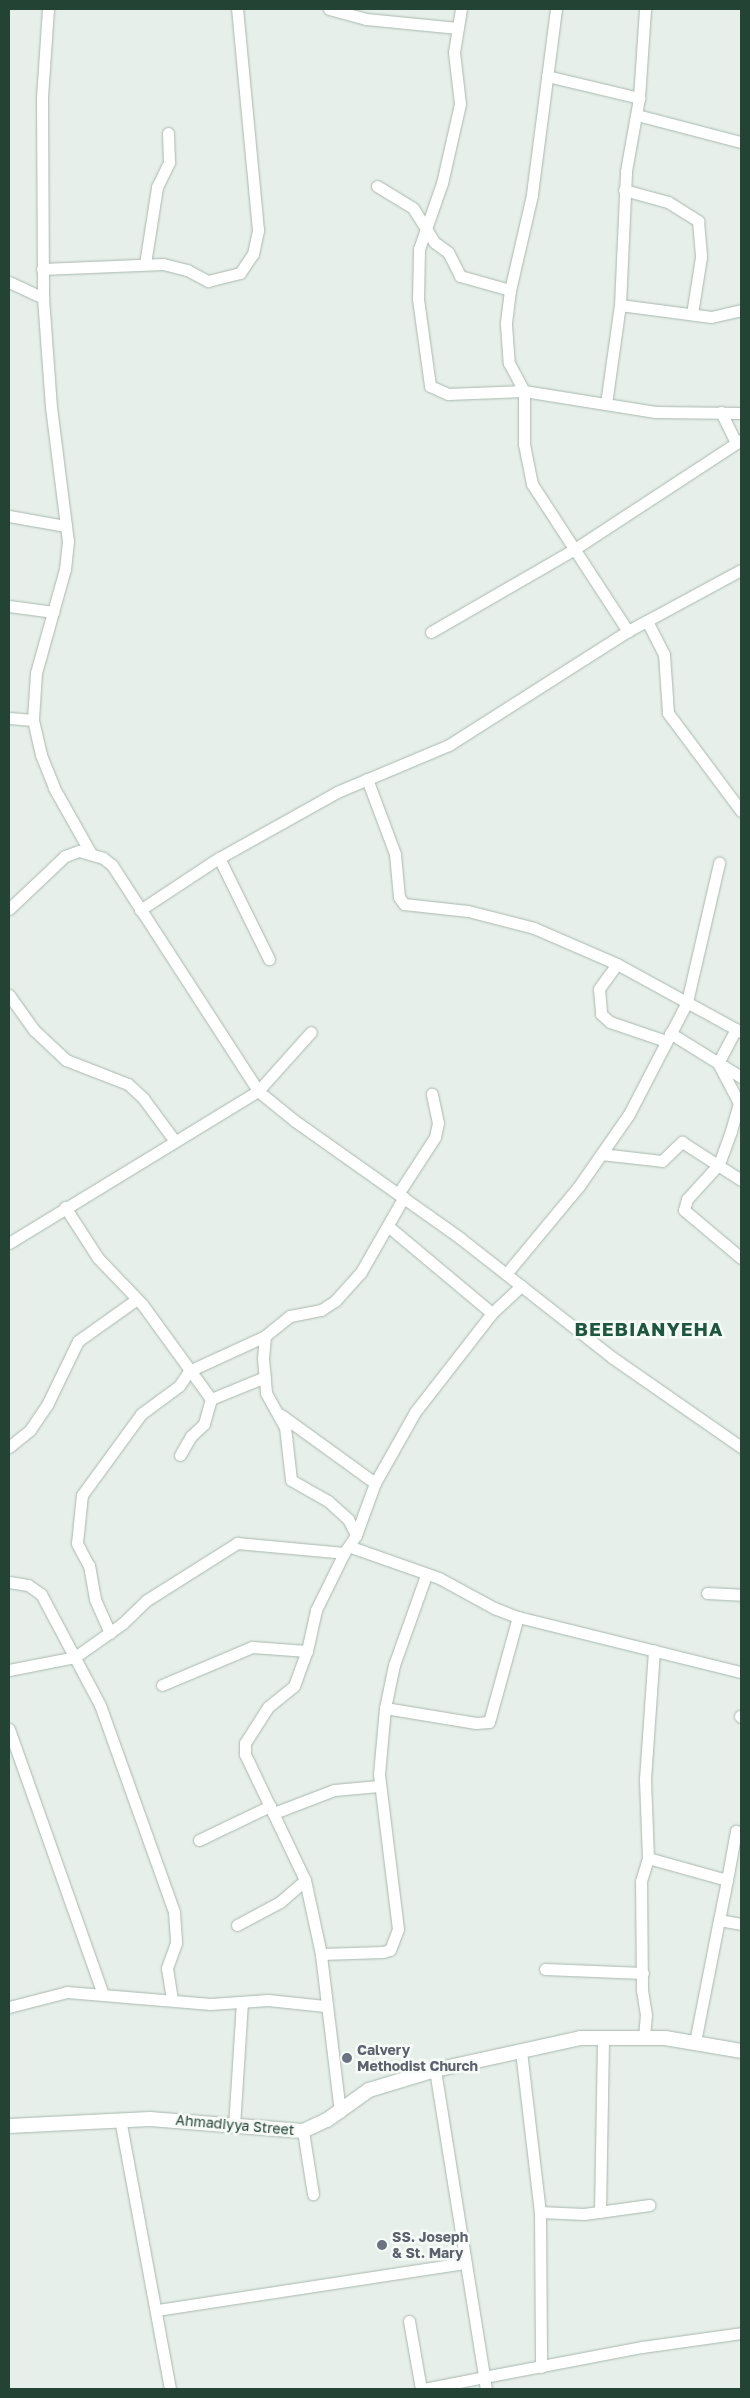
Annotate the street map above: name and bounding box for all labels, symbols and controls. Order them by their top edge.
district label: BEEBIANYEHA [573,1318,725,1340]
place label: Calvery Methodist Church [357,2042,478,2074]
marker: Calvery Methodist Church [341,2052,353,2064]
street label: Ahmadiyya Street [175,2111,295,2139]
place label: SS. Joseph & St. Mary [392,2229,468,2262]
marker: SS. Joseph & St. Mary [376,2239,388,2251]

